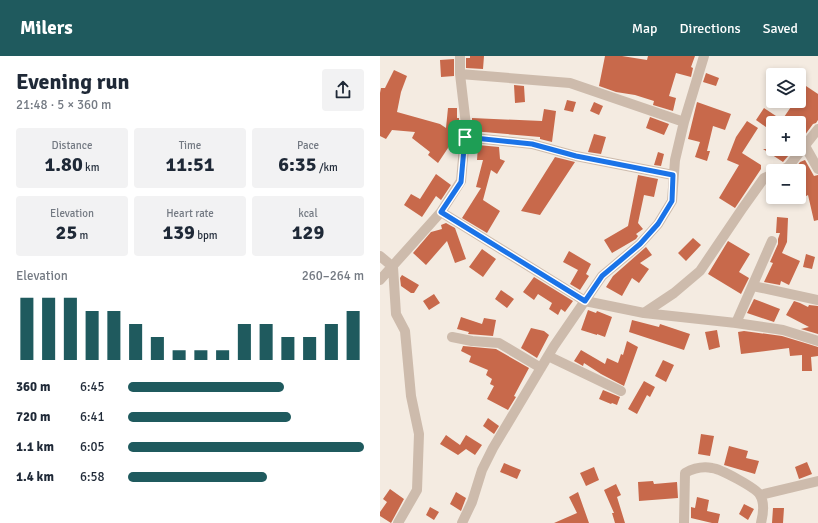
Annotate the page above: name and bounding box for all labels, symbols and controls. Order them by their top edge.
text: Milers [20,16,73,40]
text: Map [632,20,658,37]
text: Directions [680,20,741,37]
text: Saved [763,20,798,37]
text: Evening run [16,68,130,95]
map controls [766,68,806,204]
button: layers [766,68,806,108]
button: share [322,69,364,111]
text: 21:48 · 5 × 360 m [16,97,111,113]
button: + [766,116,806,156]
pin [448,120,482,154]
icon: arrive [454,126,476,148]
text: Distance [52,139,92,152]
text: Time [179,139,201,152]
text: Pace [297,139,319,152]
text: 1.80 [45,152,83,177]
text: 11:51 [165,152,215,177]
text: 6:35 [278,152,316,177]
text: km [83,161,99,174]
text: /km [316,161,338,174]
button: − [766,164,806,204]
text: Elevation [50,207,94,220]
text: Heart rate [166,207,214,220]
text: kcal [298,207,318,220]
text: 25 [56,220,77,245]
text: 139 [162,220,195,245]
text: 129 [292,220,324,245]
text: m [77,229,88,242]
text: bpm [195,229,218,242]
text: Elevation [16,268,68,284]
text: 260–264 m [302,268,364,284]
text: 360 m [16,379,50,395]
text: 6:45 [80,379,105,395]
text: 720 m [16,409,50,425]
text: 6:41 [80,409,105,425]
text: 1.1 km [16,439,54,455]
text: 6:05 [80,439,105,455]
text: 1.4 km [16,469,54,485]
text: 6:58 [80,469,105,485]

